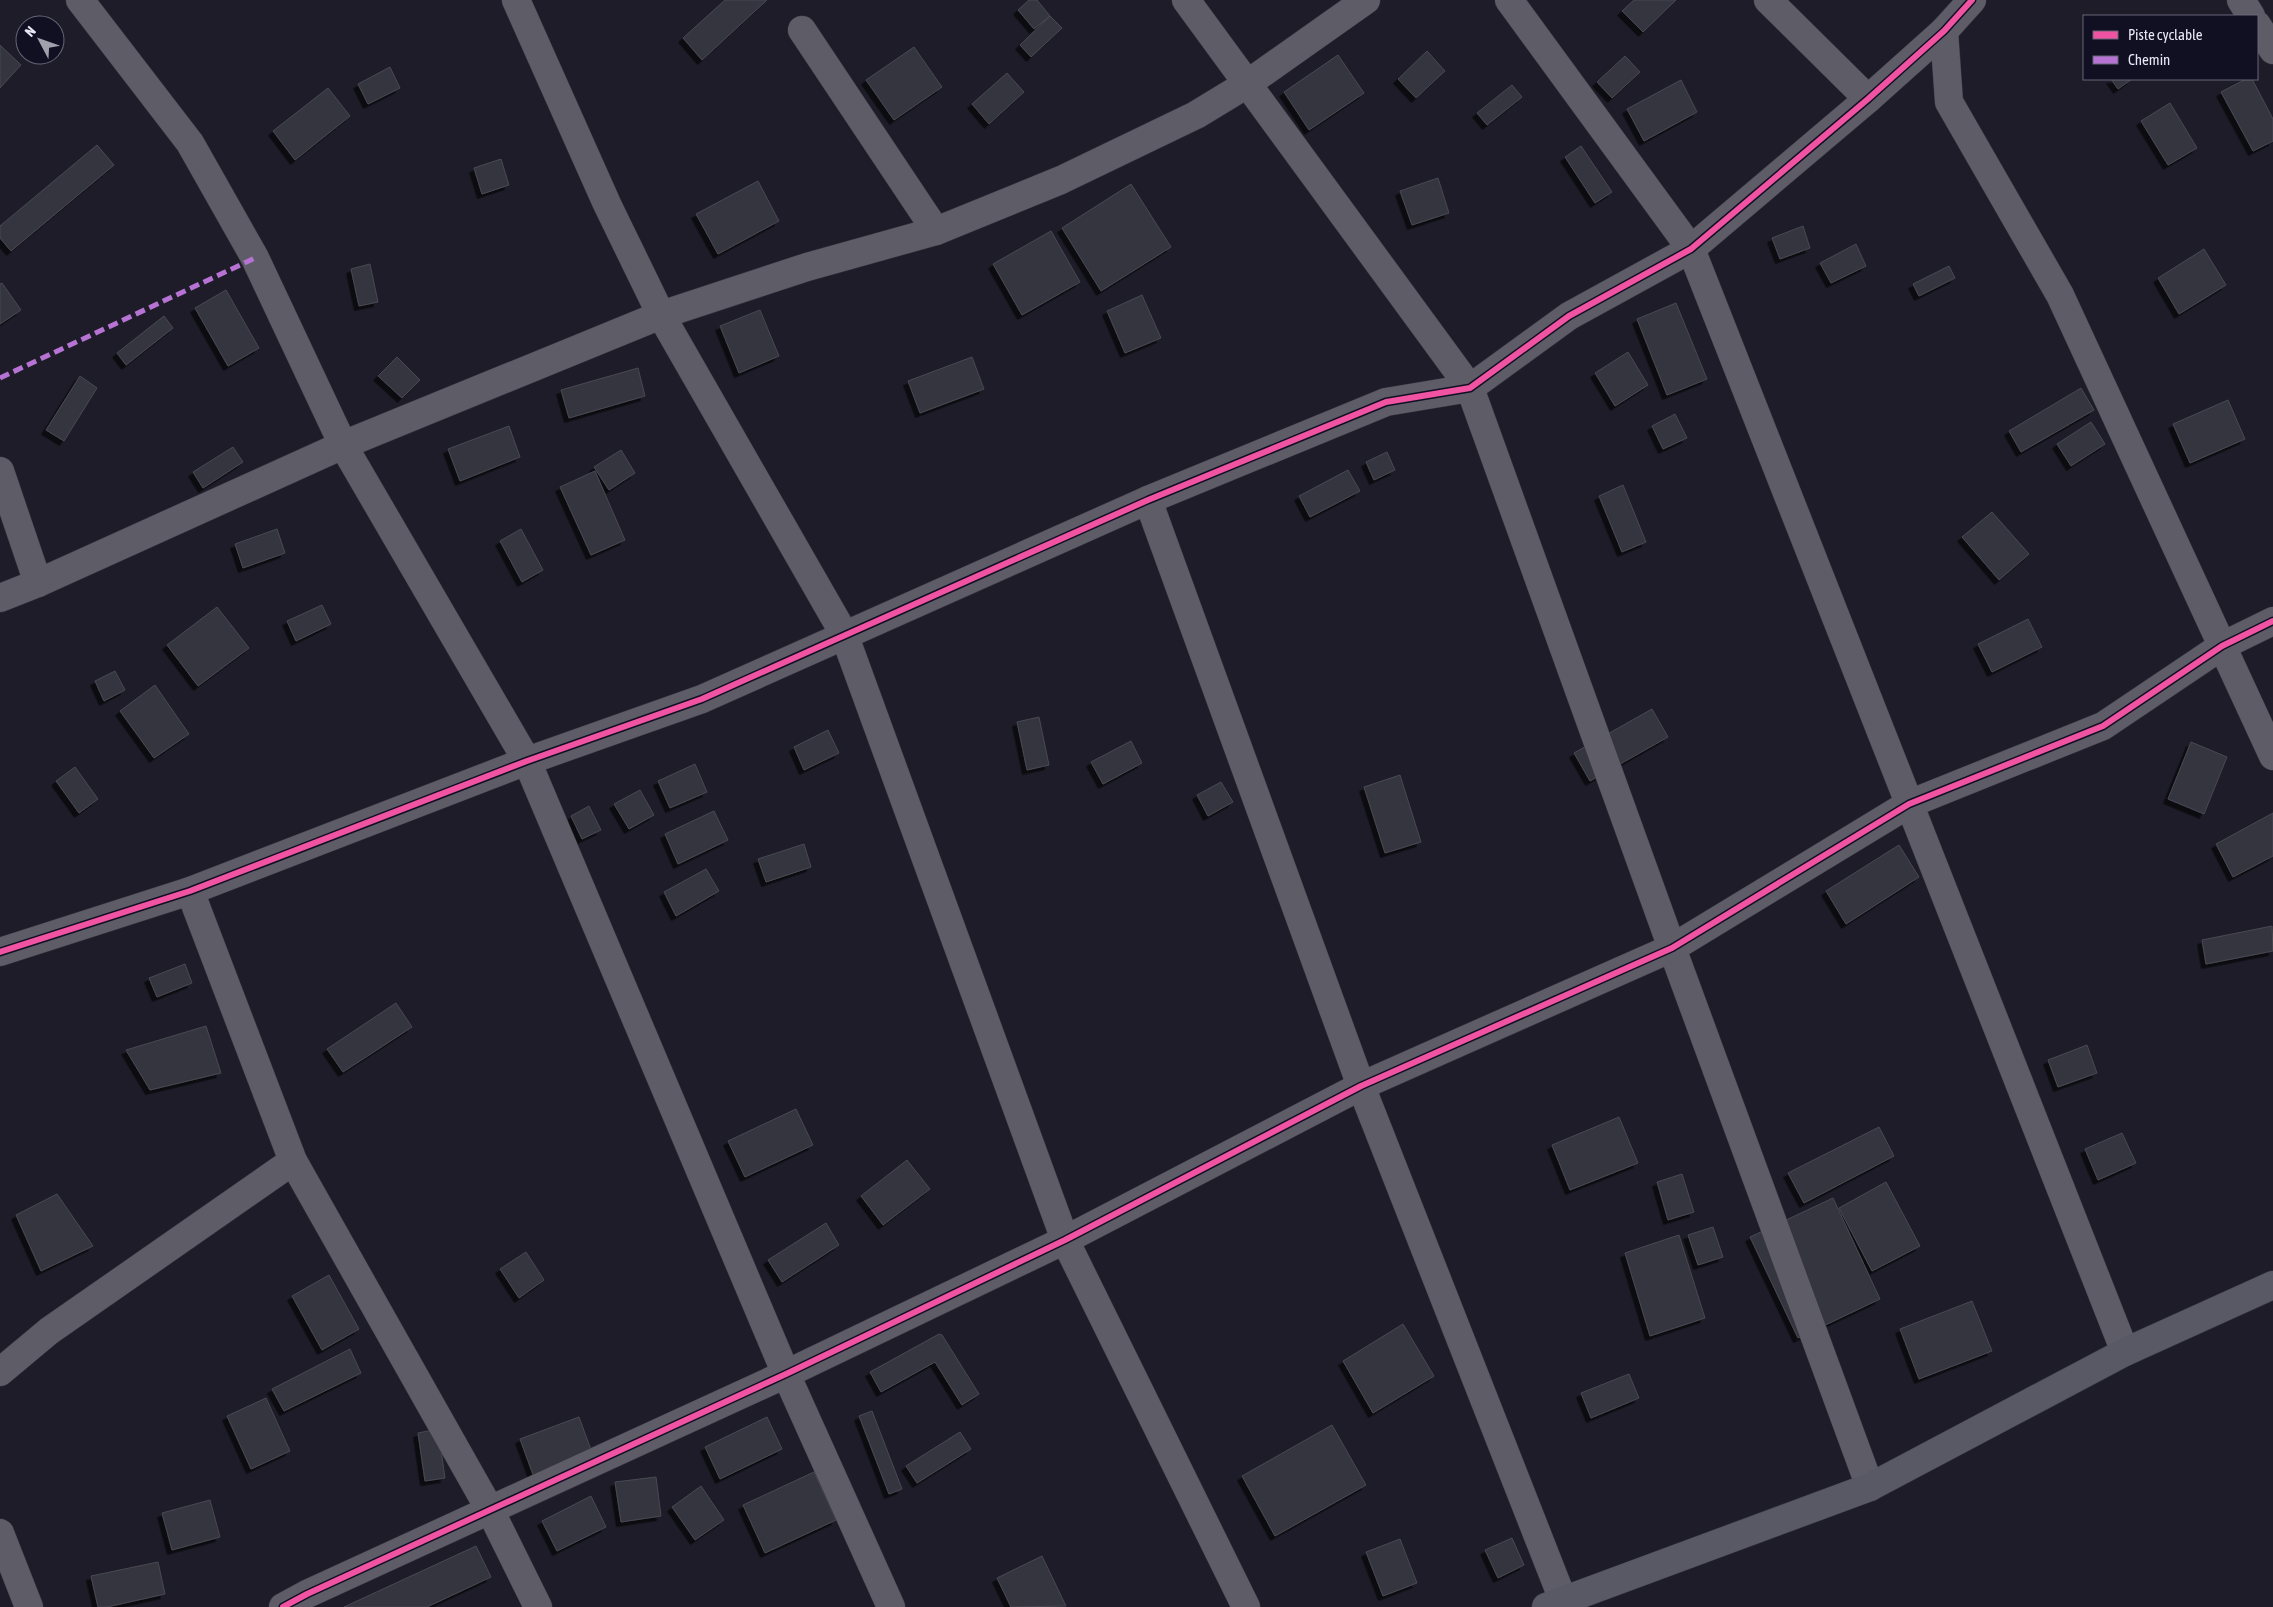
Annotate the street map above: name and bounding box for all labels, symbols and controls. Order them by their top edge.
north arrow [15,15,65,65]
legend [2083,15,2258,80]
text: N [21,23,39,40]
text: Piste cyclable [2128,26,2203,43]
text: Chemin [2128,51,2170,68]

